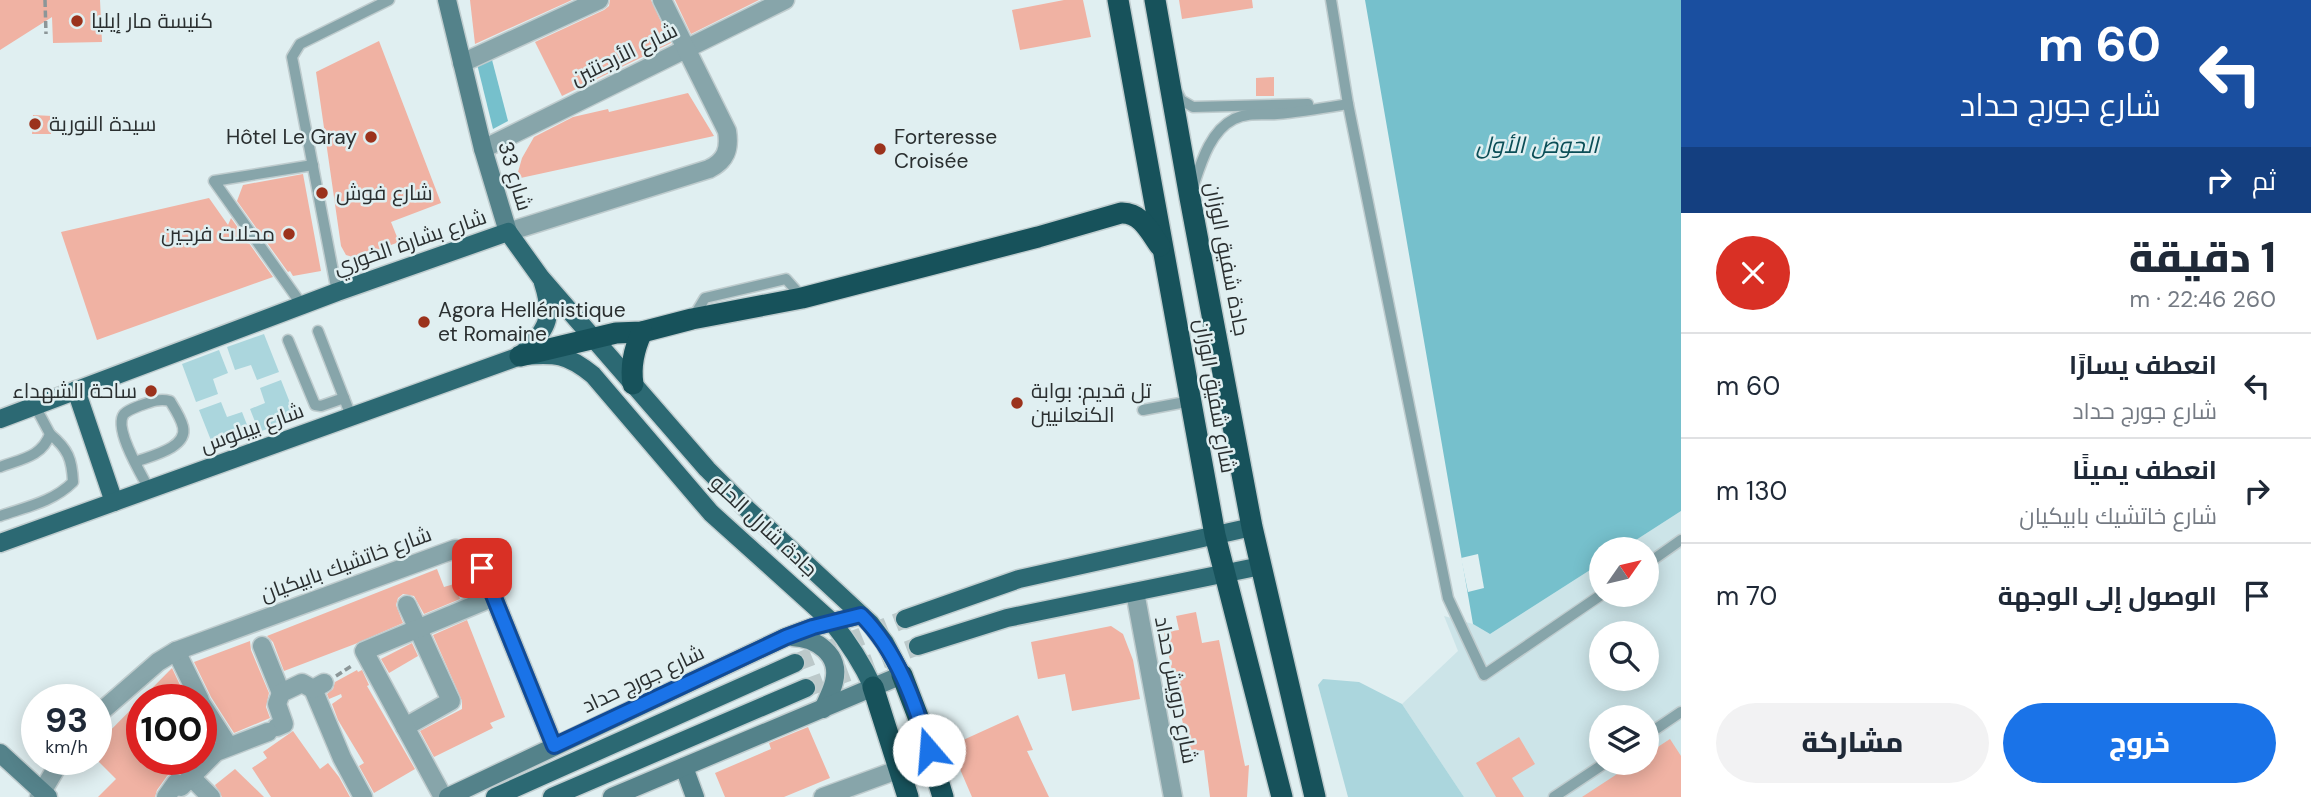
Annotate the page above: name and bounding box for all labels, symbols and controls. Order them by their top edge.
place label: كنيسة مار إيليا [91,7,213,35]
text: 60 m [2038,12,2161,76]
marker: كنيسة مار إيليا [69,13,85,29]
street label: شارع الأرجنتين [566,16,682,92]
icon: left [2185,28,2276,119]
text: شارع جورج حداد [1960,84,2161,126]
place label: سيدة النورية [49,110,156,138]
marker: سيدة النورية [27,116,43,132]
place label: Hôtel Le Gray [226,123,357,151]
place label: Forteresse Croisée [894,123,997,175]
marker: Hôtel Le Gray [363,129,379,145]
water label: الحوض الأول [1476,130,1601,160]
street label: شارع 33 [491,138,539,214]
marker: Forteresse Croisée [872,141,888,157]
icon: right [2200,161,2238,199]
text: ثم [2252,164,2276,198]
place label: شارع فوش [336,179,433,207]
street label: جادة شفيق الوزان [1198,180,1256,338]
marker: شارع فوش [314,185,330,201]
street label: شارع بشارة الخوري [330,203,491,283]
place label: محلات فرجين [161,220,275,248]
marker: محلات فرجين [281,226,297,242]
text: 1 دقيقة [2129,230,2276,285]
button: close [1716,236,1790,310]
text: 260 m · 22:46 [2130,284,2276,314]
place label: Agora Hellénistique et Romaine [438,296,626,348]
marker: Agora Hellénistique et Romaine [416,314,432,330]
street label: شارع شفيق الوزان [1188,317,1242,475]
text: انعطف يسارًا [2069,348,2217,382]
icon: left [2238,367,2276,405]
text: 60 m [1716,369,1780,403]
place label: ساحة الشهداء [12,377,137,405]
place label: تل قديم: بوابة الكنعانيين [1031,377,1152,429]
marker: ساحة الشهداء [143,383,159,399]
marker: تل قديم: بوابة الكنعانيين [1009,395,1025,411]
street label: شارع بيبلوس [196,396,308,460]
text: شارع جورج حداد [2072,396,2217,426]
text: انعطف يمينًا [2072,453,2217,487]
street label: جادة شارل الحلو [704,469,824,583]
icon: right [2238,472,2276,510]
text: 130 m [1716,474,1787,508]
text: شارع خاتشيك بابيكيان [2019,501,2217,531]
street label: شارع خاتشيك بابيكيان [256,520,436,608]
north arrow [1589,537,1659,607]
map controls [1589,537,1659,775]
pin [452,538,512,598]
icon: arrive [463,549,501,587]
icon: arrive [2238,577,2276,615]
text: 70 m [1716,579,1777,613]
text: الوصول إلى الوجهة [1998,579,2217,613]
street label: شارع درويش حداد [1148,614,1204,766]
button: search [1589,621,1659,691]
street label: شارع جورج حداد [577,638,709,720]
speed limit sign: 100 [126,684,217,775]
text: 93 [45,697,88,743]
button: مشاركة [1716,703,1989,783]
button: خروج [2003,703,2276,783]
button: layers [1589,705,1659,775]
position arrow [892,713,966,787]
text: km/h [45,735,88,759]

